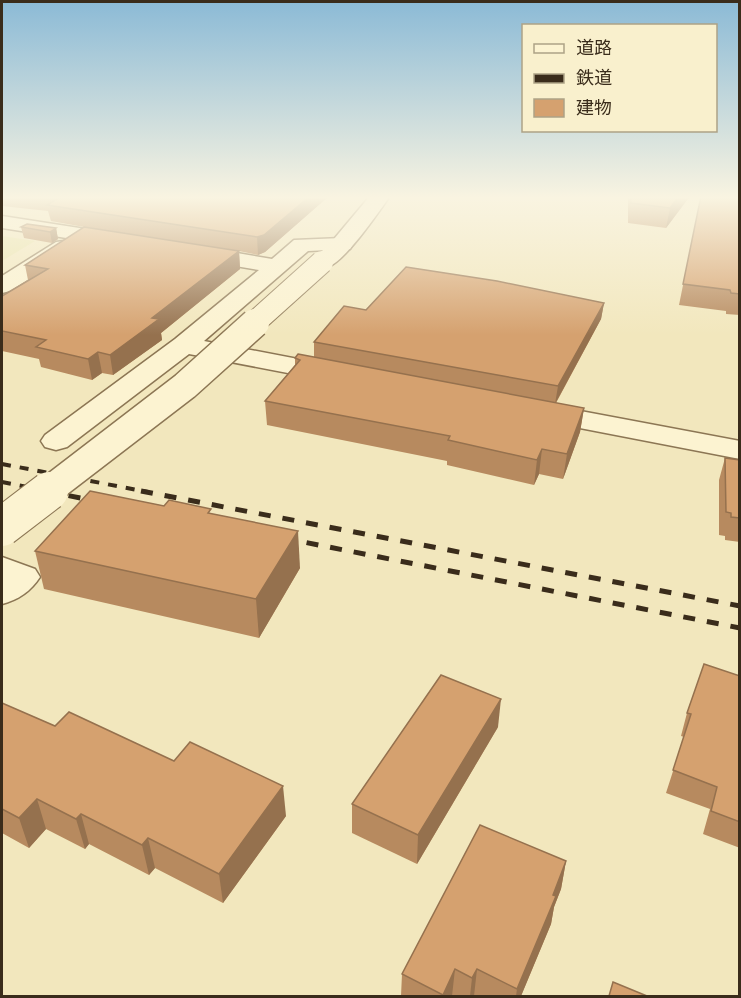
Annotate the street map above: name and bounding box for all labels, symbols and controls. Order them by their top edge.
legend [522,24,717,132]
text: 道路 [576,33,612,60]
text: 鉄道 [576,63,612,90]
text: 建物 [576,93,612,120]

